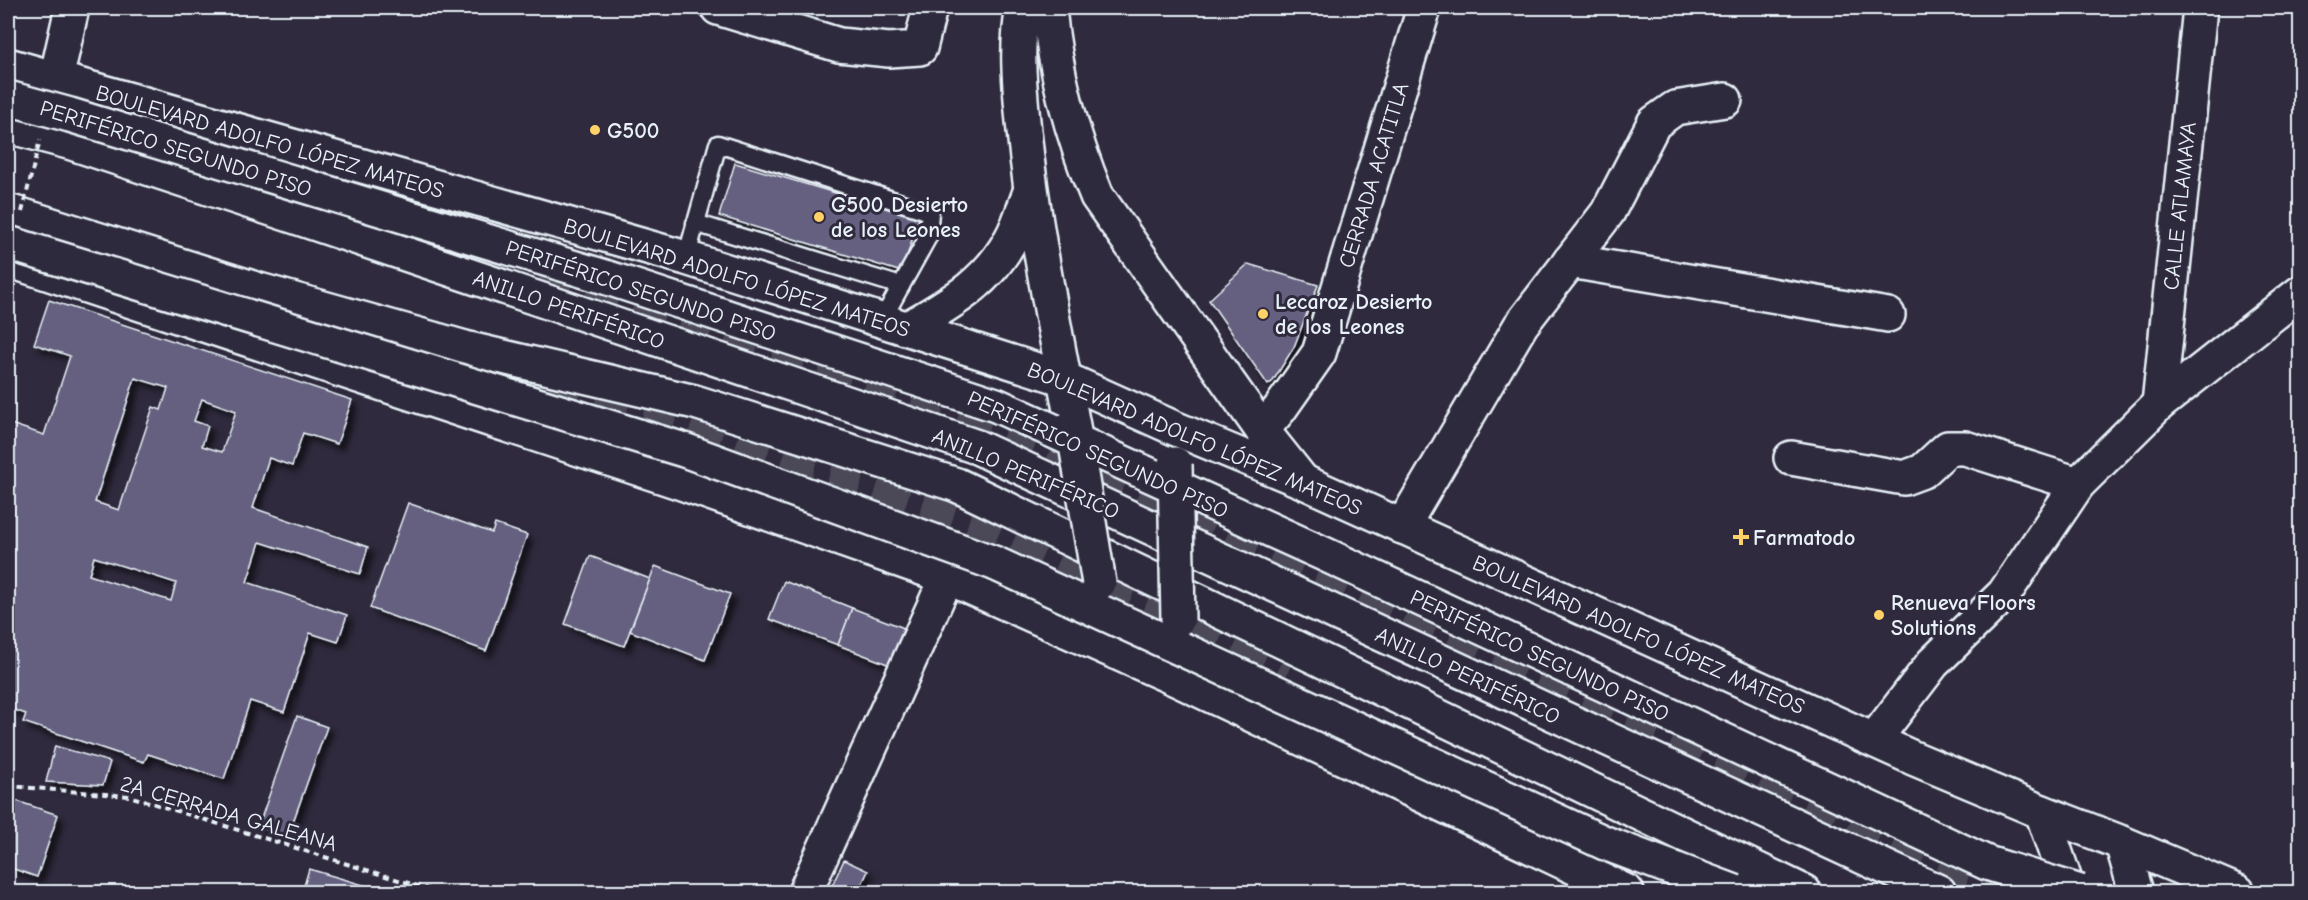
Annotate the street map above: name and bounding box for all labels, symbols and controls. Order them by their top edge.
street label: CERRADA ACATITLA [1333,79,1415,271]
street label: BOULEVARD ADOLFO LÓPEZ MATEOS [93,80,447,204]
street label: PERIFÉRICO SEGUNDO PISO [37,95,315,203]
place label: G500 [607,118,659,144]
street label: CALLE ATLAMAYA [2158,120,2202,292]
marker: G500 [588,123,602,137]
place label: G500 Desierto de los Leones [831,192,968,243]
marker: G500 Desierto de los Leones [812,210,826,224]
street label: BOULEVARD ADOLFO LÓPEZ MATEOS [560,213,913,343]
street label: PERIFÉRICO SEGUNDO PISO [502,235,779,347]
street label: ANILLO PERIFÉRICO [470,265,668,355]
place label: Lecaroz Desierto de los Leones [1275,289,1432,340]
marker: Lecaroz Desierto de los Leones [1256,307,1270,321]
street label: BOULEVARD ADOLFO LÓPEZ MATEOS [1023,356,1366,521]
street label: PERIFÉRICO SEGUNDO PISO [963,386,1232,524]
street label: ANILLO PERIFÉRICO [928,423,1123,525]
place label: Farmatodo [1753,525,1855,551]
marker: Farmatodo [1734,530,1748,544]
street label: BOULEVARD ADOLFO LÓPEZ MATEOS [1469,550,1809,720]
street label: PERIFÉRICO SEGUNDO PISO [1406,584,1673,727]
place label: Renueva Floors Solutions [1891,590,2036,641]
marker: Renueva Floors Solutions [1872,608,1886,622]
street label: ANILLO PERIFÉRICO [1371,622,1564,730]
street label: 2A CERRADA GALEANA [117,771,340,857]

